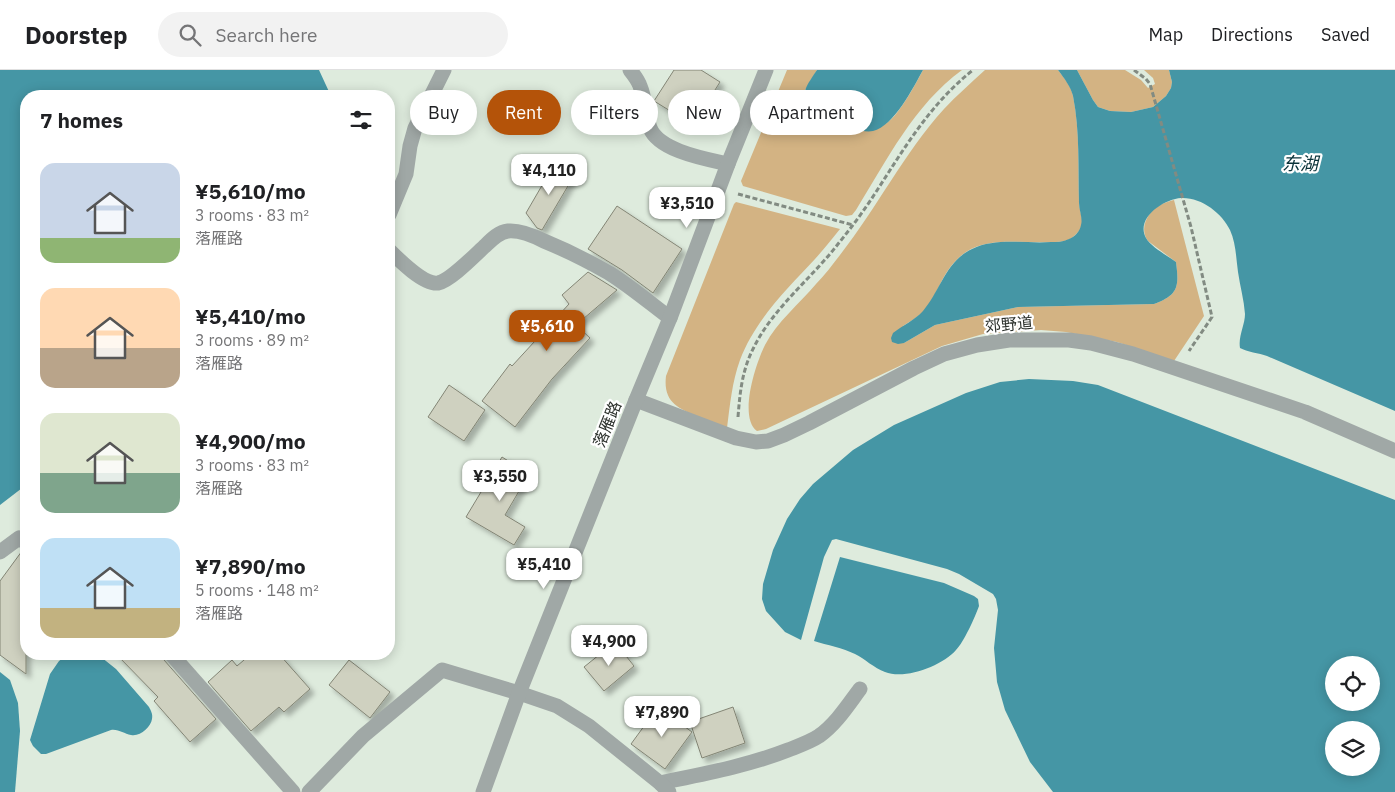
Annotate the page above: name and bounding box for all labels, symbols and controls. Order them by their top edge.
search box [158,12,508,57]
text: Doorstep [25,19,128,51]
icon: search [176,21,204,49]
text: Search here [216,23,317,47]
text: Map [1148,23,1183,46]
text: Directions [1211,23,1293,46]
text: Saved [1321,23,1370,46]
chip: Buy [410,90,477,135]
chip: Rent [487,90,561,135]
chip: Filters [571,90,658,135]
chip: New [668,90,740,135]
chip: Apartment [750,90,873,135]
text: 7 homes [40,106,123,134]
icon: filters [347,106,375,134]
water label: 东湖 [1282,152,1321,175]
pin: ¥4,110 [508,154,590,196]
text: ¥4,110 [522,160,576,180]
text: ¥5,610/mo [195,177,306,205]
icon: home [80,183,140,243]
pin: ¥3,510 [646,186,728,229]
text: ¥3,510 [660,193,714,213]
text: 3 rooms · 83 m² [195,205,309,225]
text: 落雁路 [195,228,243,248]
text: ¥5,410/mo [195,302,306,330]
icon: home [80,308,140,368]
pin: ¥5,610 [506,310,588,352]
street label: 郊野道 [984,312,1034,336]
text: ¥5,610 [520,316,574,336]
text: 3 rooms · 89 m² [195,330,309,350]
text: 落雁路 [195,353,243,373]
street label: 落雁路 [589,398,625,450]
text: ¥4,900/mo [195,427,306,455]
icon: home [80,433,140,493]
text: 3 rooms · 83 m² [195,455,309,475]
pin: ¥3,550 [459,460,541,502]
text: ¥3,550 [473,466,527,486]
text: 落雁路 [195,478,243,498]
pin: ¥5,410 [503,548,585,590]
text: ¥7,890/mo [195,552,306,580]
text: ¥5,410 [517,554,571,574]
icon: home [80,558,140,618]
text: 5 rooms · 148 m² [195,580,319,600]
text: 落雁路 [195,603,243,623]
pin: ¥4,900 [568,624,650,667]
text: ¥4,900 [582,631,636,651]
map controls [1325,656,1380,776]
button: locate [1325,656,1380,711]
pin: ¥7,890 [621,696,703,738]
text: ¥7,890 [635,702,689,722]
button: layers [1325,721,1380,776]

